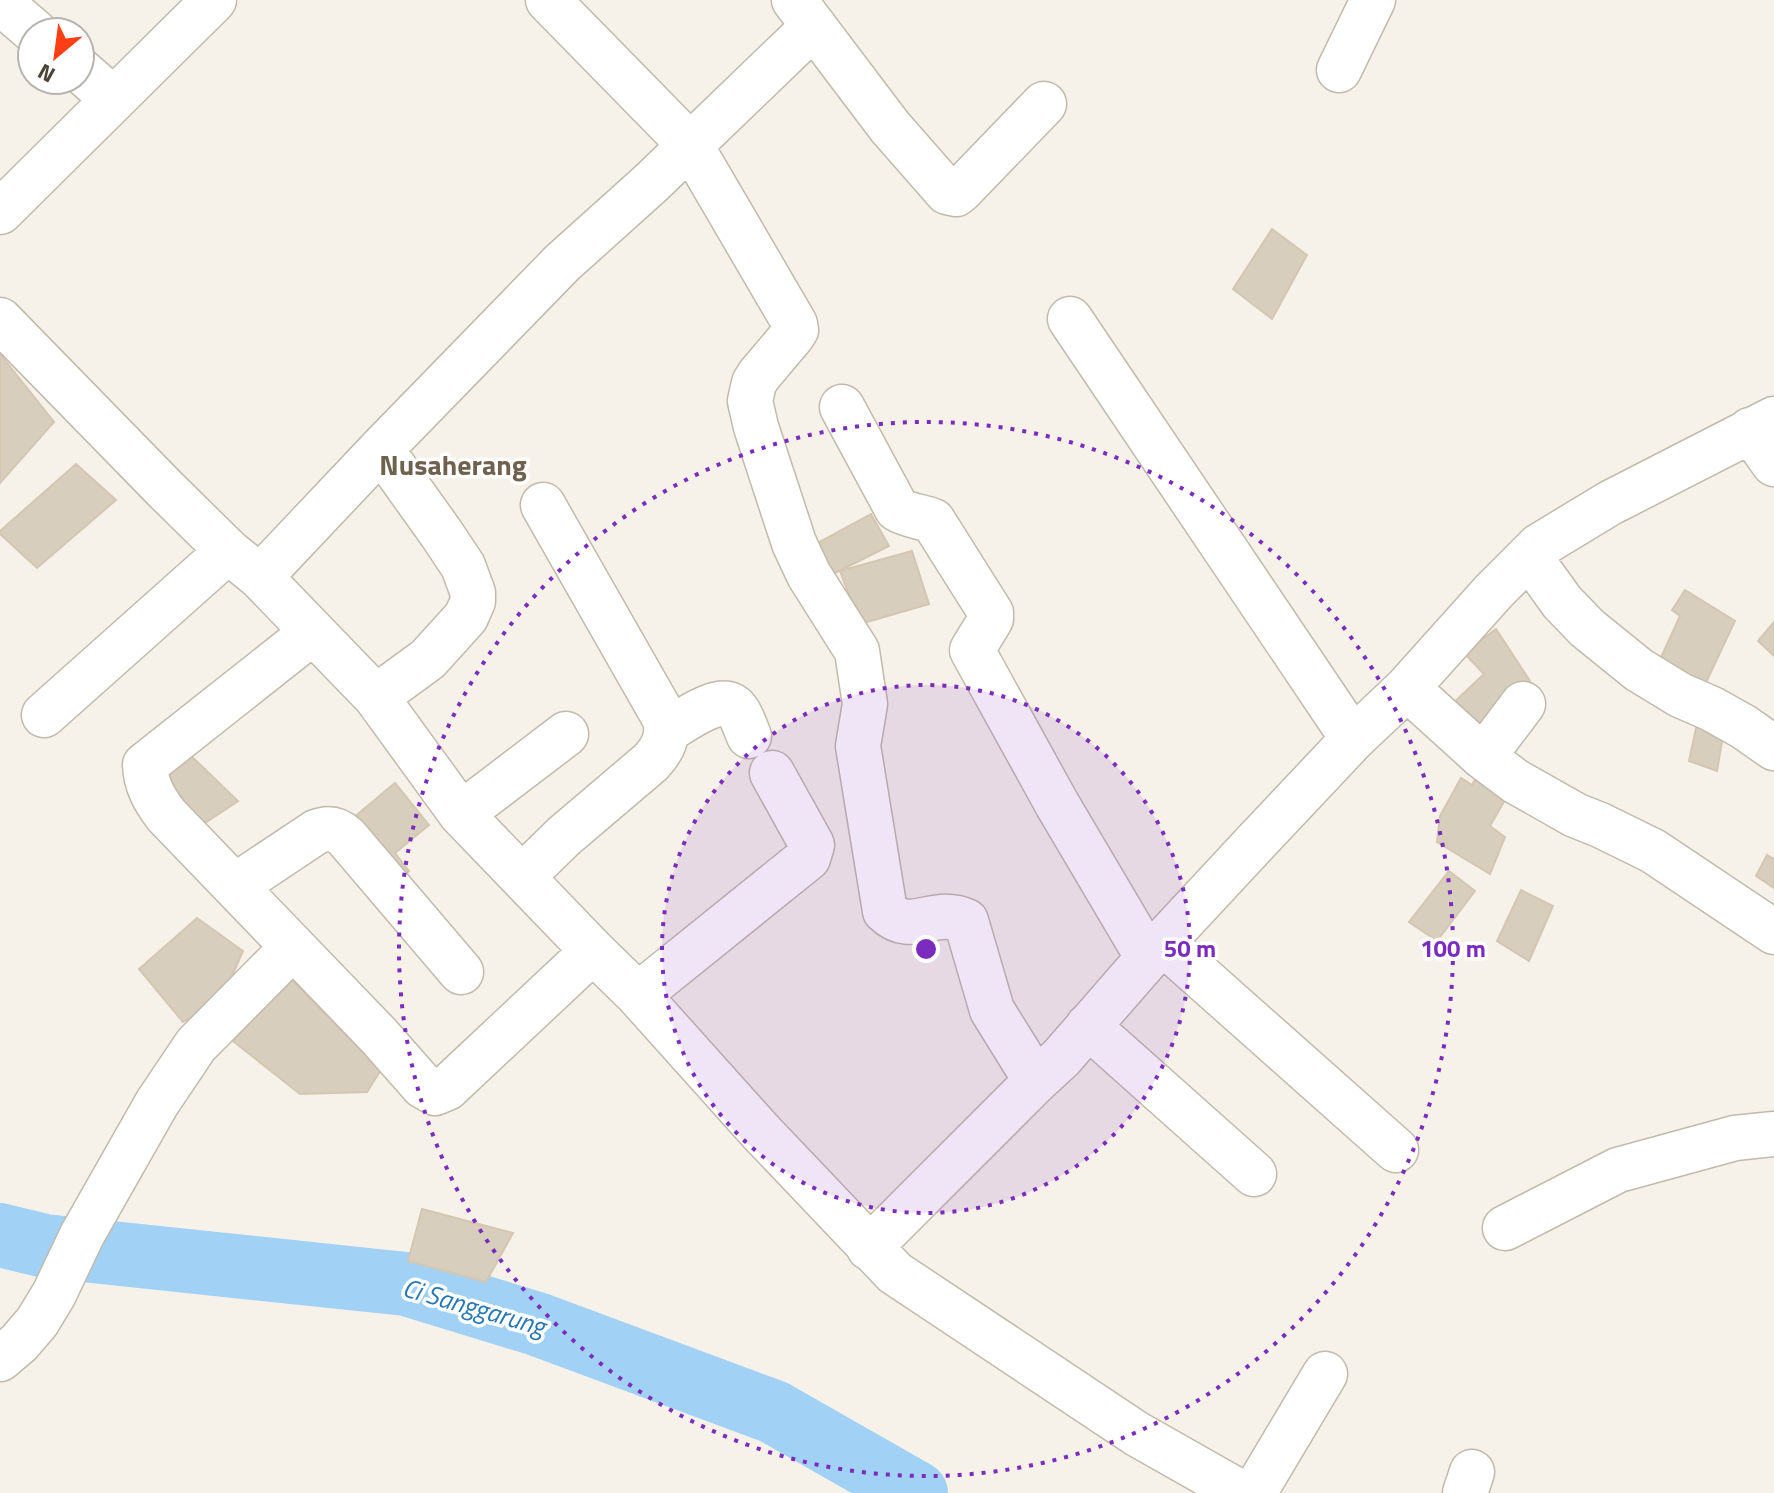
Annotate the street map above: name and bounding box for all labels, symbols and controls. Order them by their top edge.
north arrow [16,16,96,96]
text: N [31,55,61,92]
district label: Nusaherang [379,443,527,486]
text: 50 m [1164,930,1216,966]
text: 100 m [1420,930,1486,966]
centre of rings [912,935,940,963]
water label: Ci Sanggarung [398,1268,553,1346]

